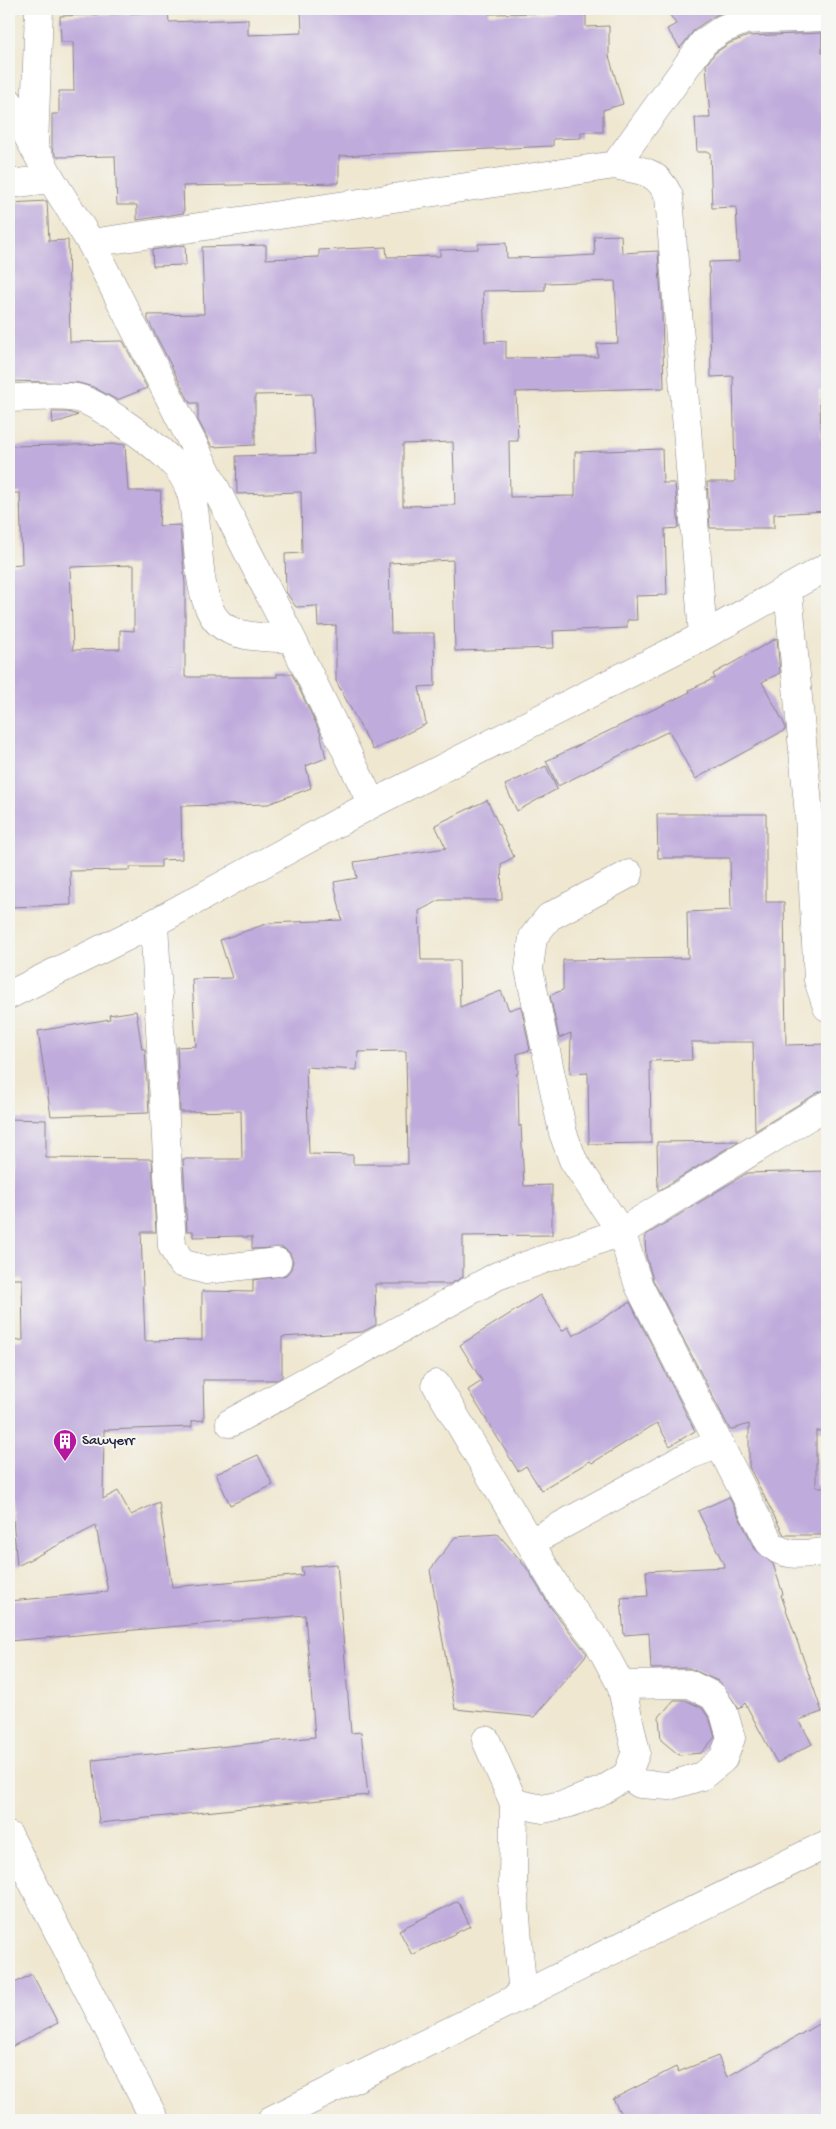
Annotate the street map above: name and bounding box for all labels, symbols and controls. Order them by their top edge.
building icon: Sawyerr [52,1428,78,1462]
place label: Sawyerr [82,1432,136,1450]

